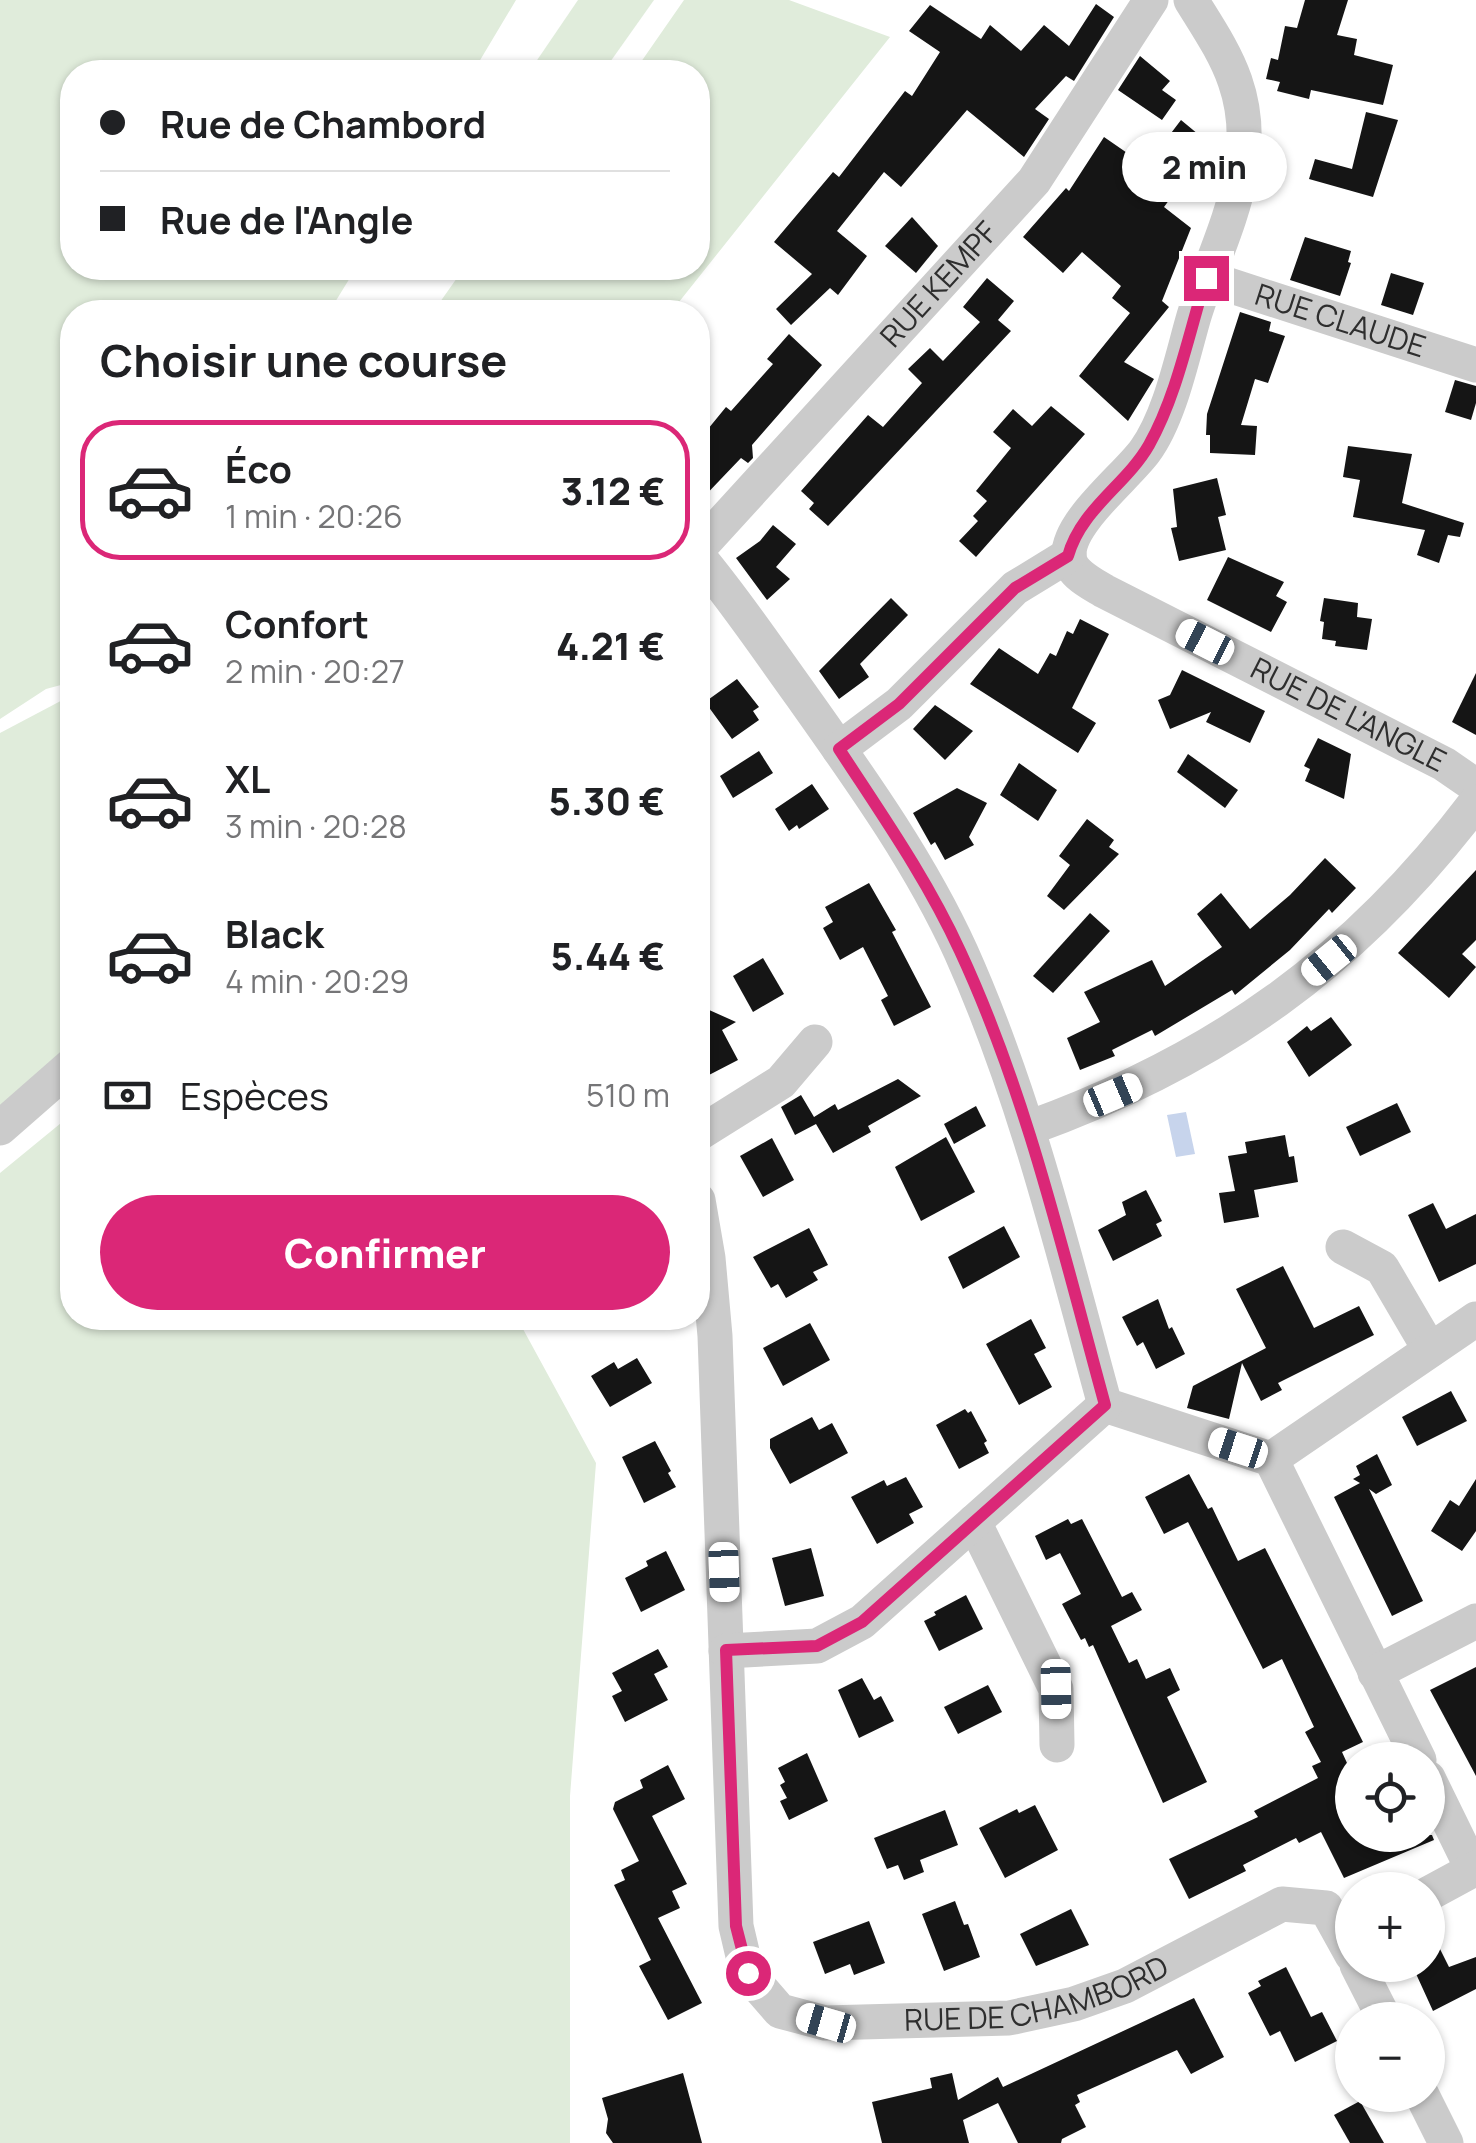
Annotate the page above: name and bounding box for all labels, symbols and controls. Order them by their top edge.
text: Rue de Chambord [160,97,486,149]
callout: 2 min [1124,133,1288,203]
text: 2 min [1162,145,1247,189]
text: Rue de l'Angle [160,193,413,245]
street label: RUE KEMPF [870,212,1006,355]
route end [1184,256,1229,301]
street label: RUE CLAUDE [1250,273,1431,366]
text: Choisir une course [100,329,507,391]
text: Éco [225,442,292,494]
icon: car [105,445,195,535]
text: 3.12 € [561,464,665,516]
text: 1 min · 20:26 [225,494,403,538]
text: Confort [225,597,369,649]
icon: car [105,600,195,690]
car [1171,615,1239,669]
text: 4.21 € [556,619,665,671]
street label: RUE DE L'ANGLE [1244,647,1453,781]
text: 2 min · 20:27 [225,649,405,693]
text: XL [225,752,270,804]
icon: car [105,755,195,845]
text: 5.30 € [548,774,665,826]
text: 3 min · 20:28 [225,804,407,848]
text: Black [225,907,324,959]
icon: car [105,910,195,1000]
text: 5.44 € [551,929,665,981]
car [1296,929,1362,991]
text: 4 min · 20:29 [225,959,409,1003]
icon: cash [100,1068,155,1123]
text: Espèces [180,1069,329,1121]
car [1080,1069,1146,1121]
text: 510 m [586,1073,670,1117]
button: Confirmer [100,1195,670,1310]
car [1205,1424,1271,1472]
car [708,1541,740,1603]
car [1040,1659,1072,1719]
map controls [1335,1742,1445,2112]
button: locate [1335,1742,1445,1852]
button: + [1335,1872,1445,1982]
street label: RUE DE CHAMBORD [904,1945,1175,2040]
route start [726,1951,771,1996]
car [793,2000,859,2046]
button: − [1335,2002,1445,2112]

